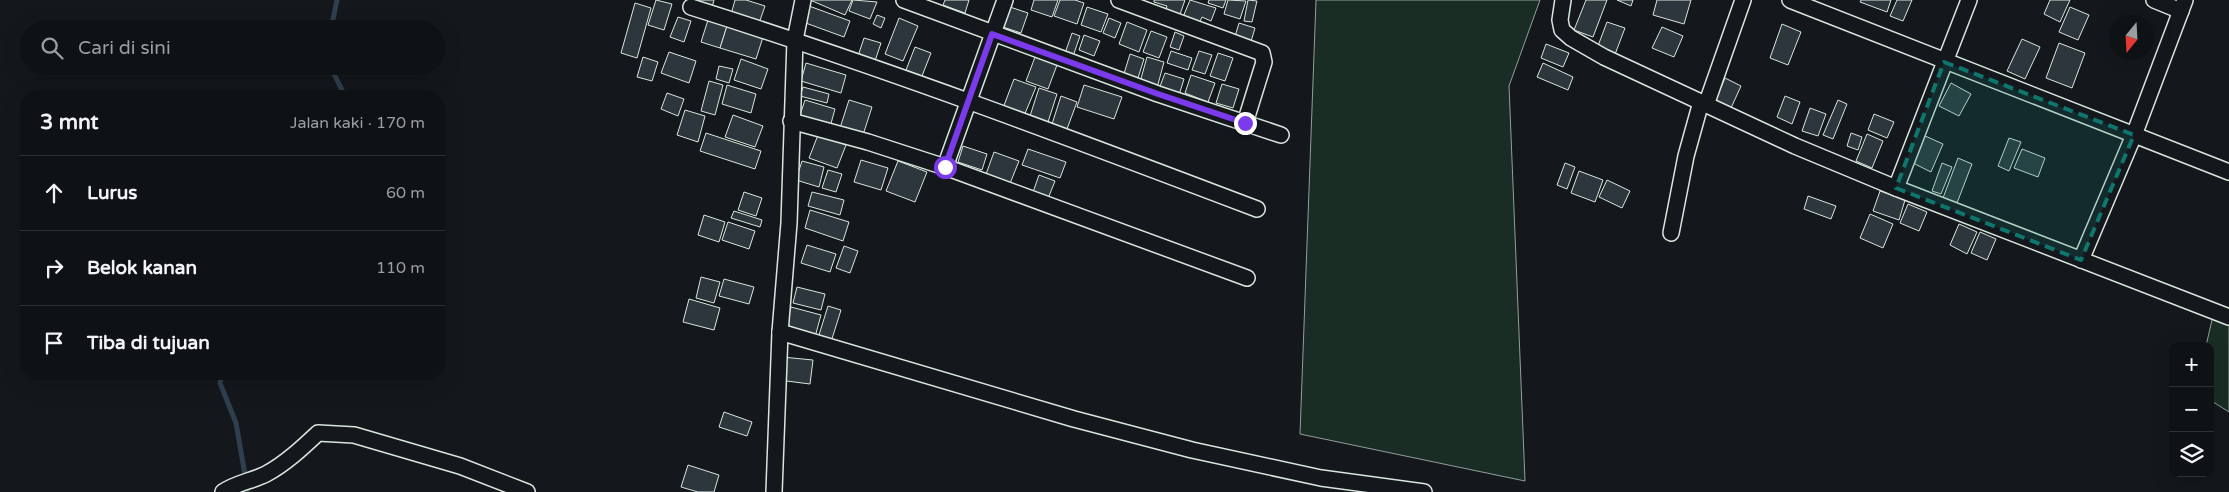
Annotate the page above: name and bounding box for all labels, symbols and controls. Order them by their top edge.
north arrow [2109,15,2154,60]
search box [20,20,445,75]
icon: search [38,34,66,62]
text: Cari di sini [78,37,171,59]
text: 3 mnt [40,110,99,135]
route end [1234,112,1257,135]
text: Jalan kaki · 170 m [290,113,425,133]
route start [934,156,957,179]
icon: ahead [40,179,68,207]
text: Lurus [87,182,137,204]
text: 60 m [386,183,425,203]
icon: right [40,254,68,282]
text: Belok kanan [87,257,197,279]
text: 110 m [376,258,425,278]
icon: arrive [40,329,68,357]
text: Tiba di tujuan [87,332,210,354]
map controls [2169,342,2214,477]
button: + [2169,342,2214,387]
button: − [2169,387,2214,432]
button: layers [2169,432,2214,477]

